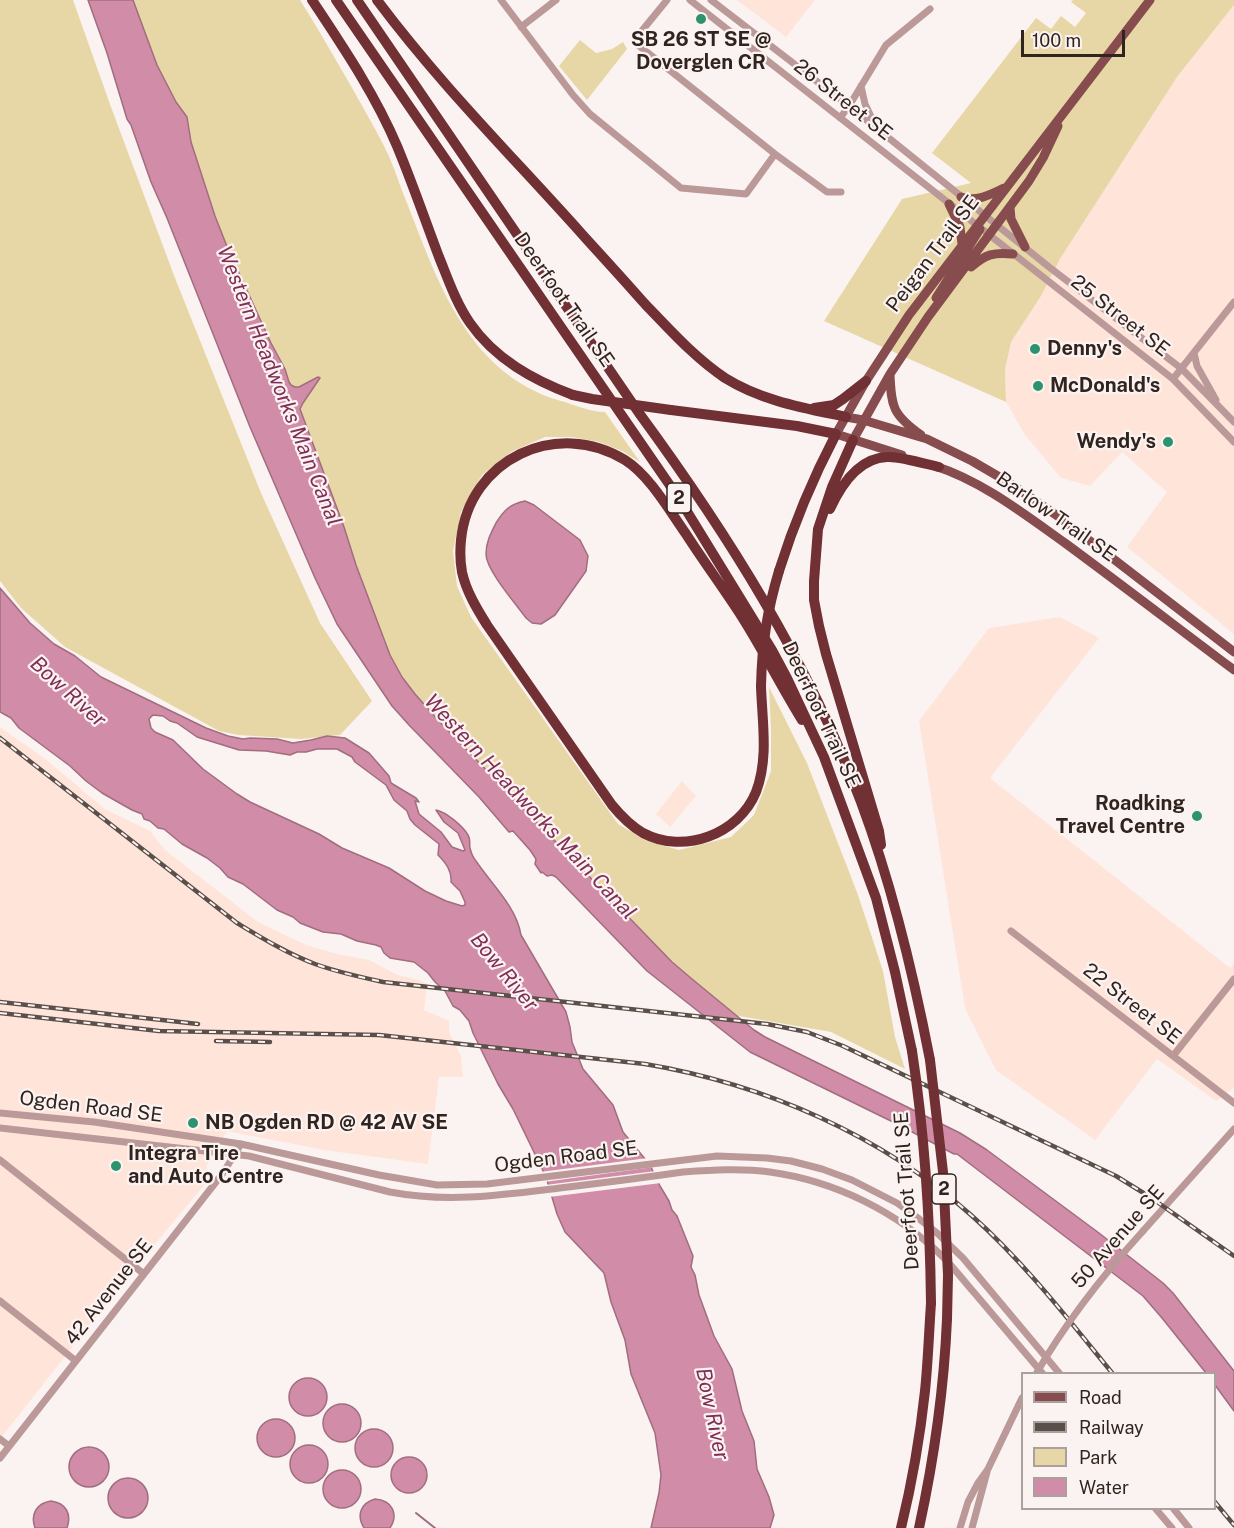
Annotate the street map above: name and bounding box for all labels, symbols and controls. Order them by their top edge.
marker: SB 26 ST SE @ Doverglen CR [694,12,708,26]
scale bar [1024,18,1128,56]
place label: SB 26 ST SE @ Doverglen CR [631,28,771,75]
text: 100 m [1032,30,1081,51]
street label: 26 Street SE [789,54,897,146]
street label: Peigan Trail SE [881,191,985,317]
street label: Deerfoot Trail SE [509,228,619,372]
water label: Western Headworks Main Canal [211,242,347,530]
street label: 25 Street SE [1066,270,1174,362]
place label: Denny's [1047,337,1122,361]
marker: Denny's [1028,342,1042,356]
place label: McDonald's [1050,374,1160,398]
marker: McDonald's [1031,379,1045,393]
place label: Wendy's [1076,430,1156,454]
marker: Wendy's [1161,435,1175,449]
street label: Barlow Trail SE [991,467,1121,567]
road number: 2 [667,483,691,513]
street label: Deerfoot Trail SE [777,638,865,792]
water label: Bow River [25,651,111,733]
water label: Western Headworks Main Canal [419,689,641,925]
place label: Roadking Travel Centre [1056,792,1185,839]
marker: Roadking Travel Centre [1190,809,1204,823]
water label: Bow River [465,928,543,1016]
street label: 22 Street SE [1078,958,1186,1050]
street label: Ogden Road SE [18,1086,164,1128]
place label: NB Ogden RD @ 42 AV SE [205,1111,448,1135]
street label: Deerfoot Trail SE [889,1111,925,1271]
marker: NB Ogden RD @ 42 AV SE [186,1116,200,1130]
street label: Ogden Road SE [493,1136,639,1178]
place label: Integra Tire and Auto Centre [128,1142,284,1189]
marker: Integra Tire and Auto Centre [109,1159,123,1173]
road number: 2 [932,1174,956,1204]
street label: 50 Avenue SE [1067,1180,1169,1294]
street label: 42 Avenue SE [60,1234,158,1350]
water label: Bow River [690,1366,734,1462]
legend [1021,1372,1216,1510]
text: Road [1079,1387,1122,1408]
text: Railway [1079,1417,1144,1438]
text: Park [1079,1447,1117,1468]
text: Water [1079,1477,1129,1498]

